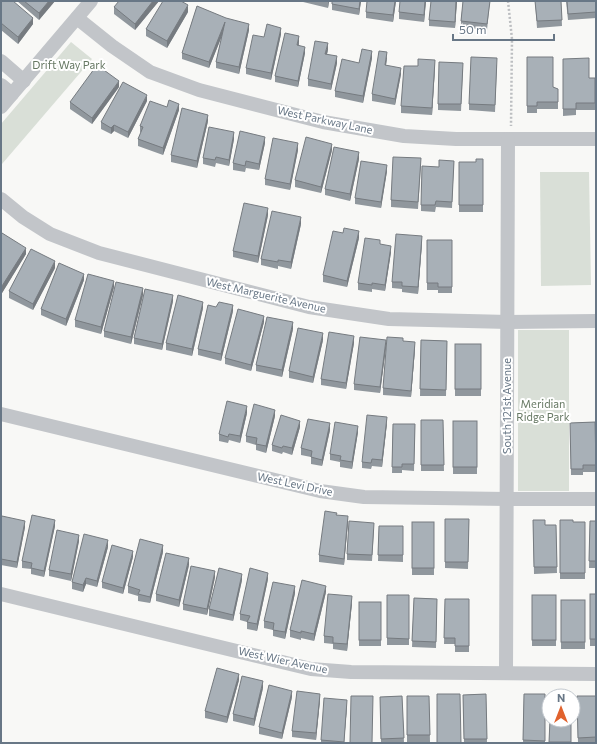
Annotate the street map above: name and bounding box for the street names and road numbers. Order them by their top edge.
street label: West Parkway Lane [276,103,374,136]
street label: West Marguerite Avenue [205,274,327,315]
street label: South 121st Avenue [500,358,513,454]
street label: West Levi Drive [256,469,334,498]
street label: West Wier Avenue [237,644,329,675]

